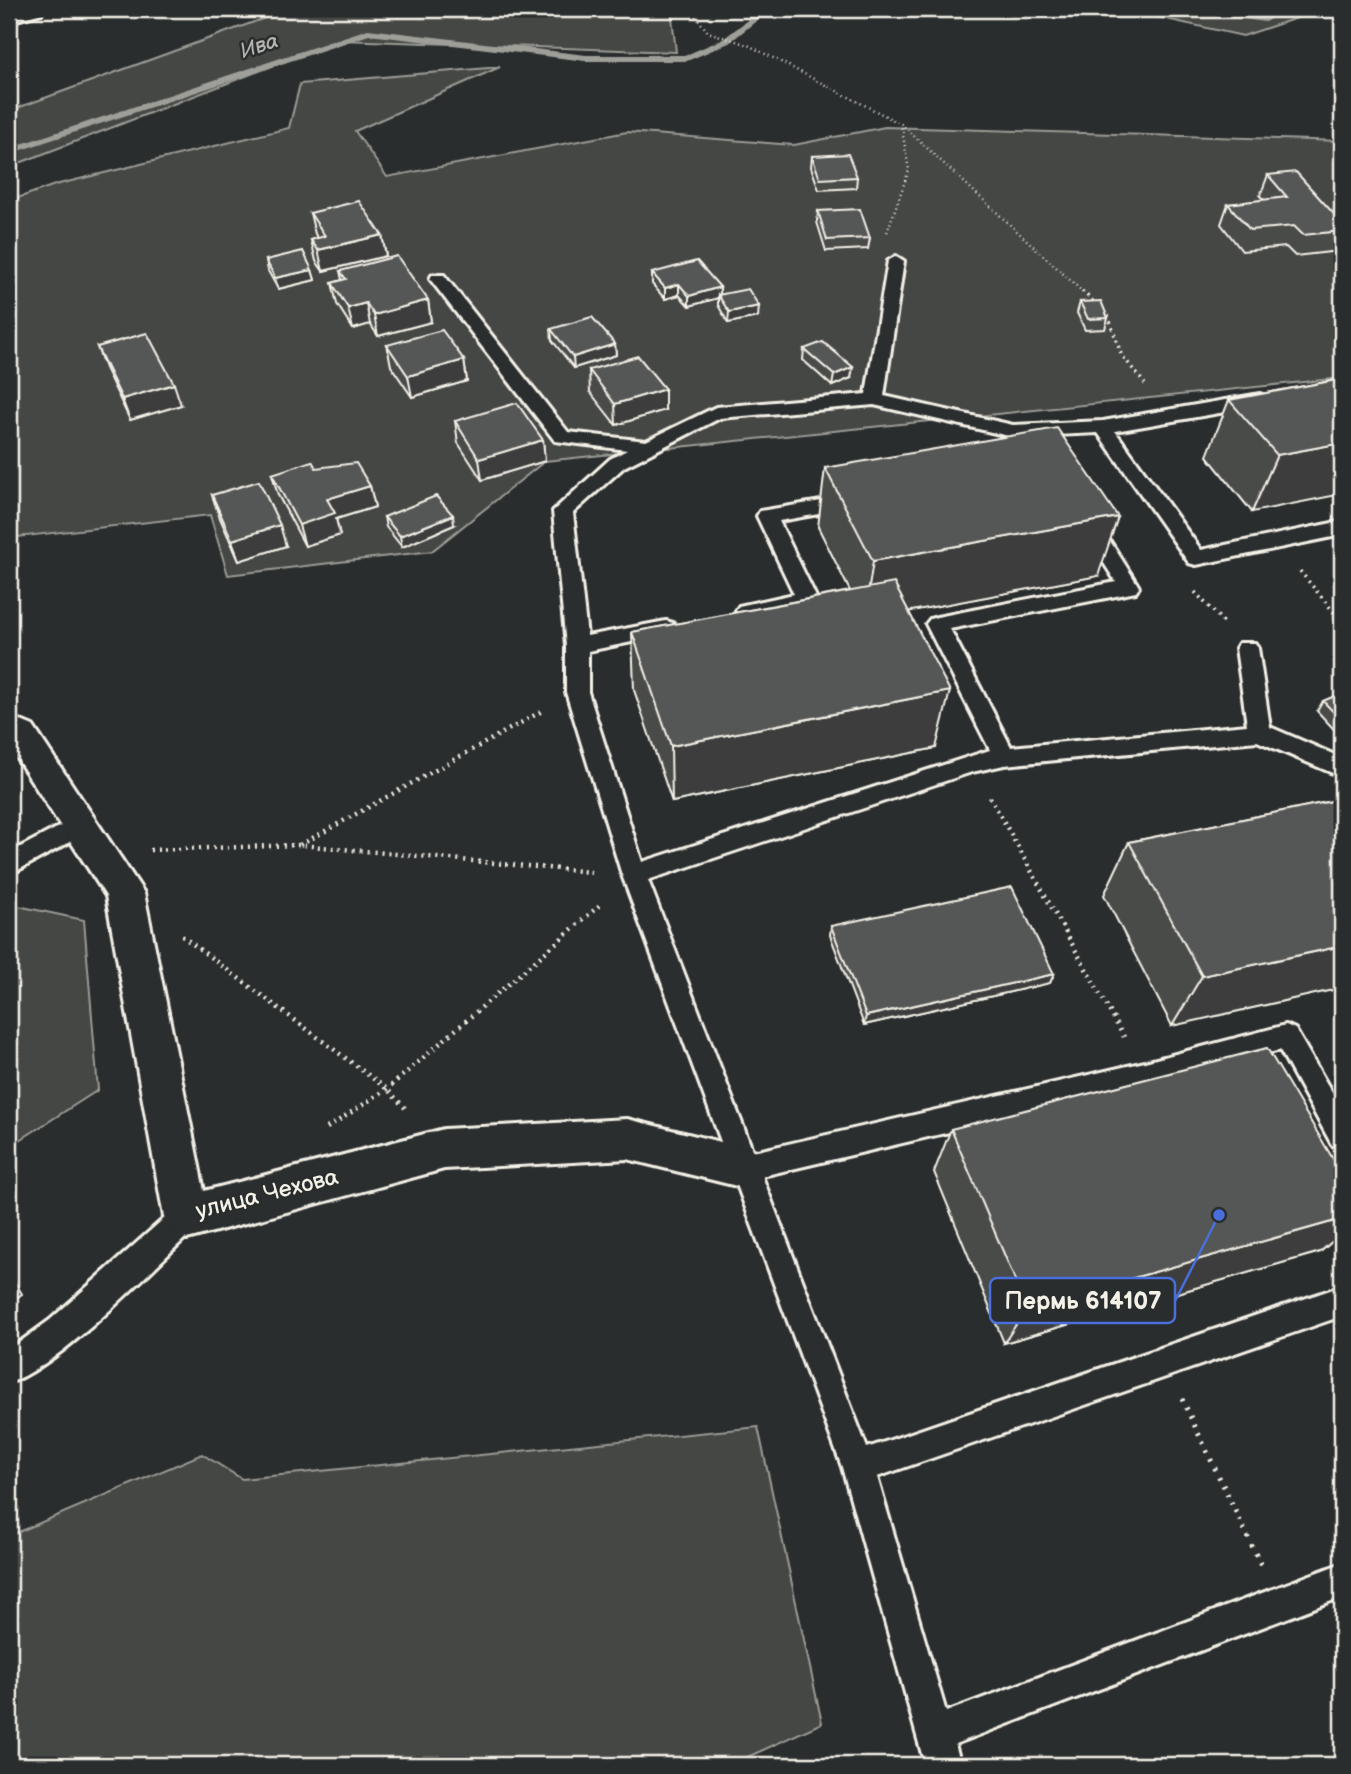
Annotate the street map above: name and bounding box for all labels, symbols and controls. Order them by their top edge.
water label: Ива [237,28,281,64]
street label: улица Чехова [193,1163,341,1225]
callout: Пермь 614107 [990,1278,1175,1323]
text: Пермь 614107 [1004,1287,1162,1316]

